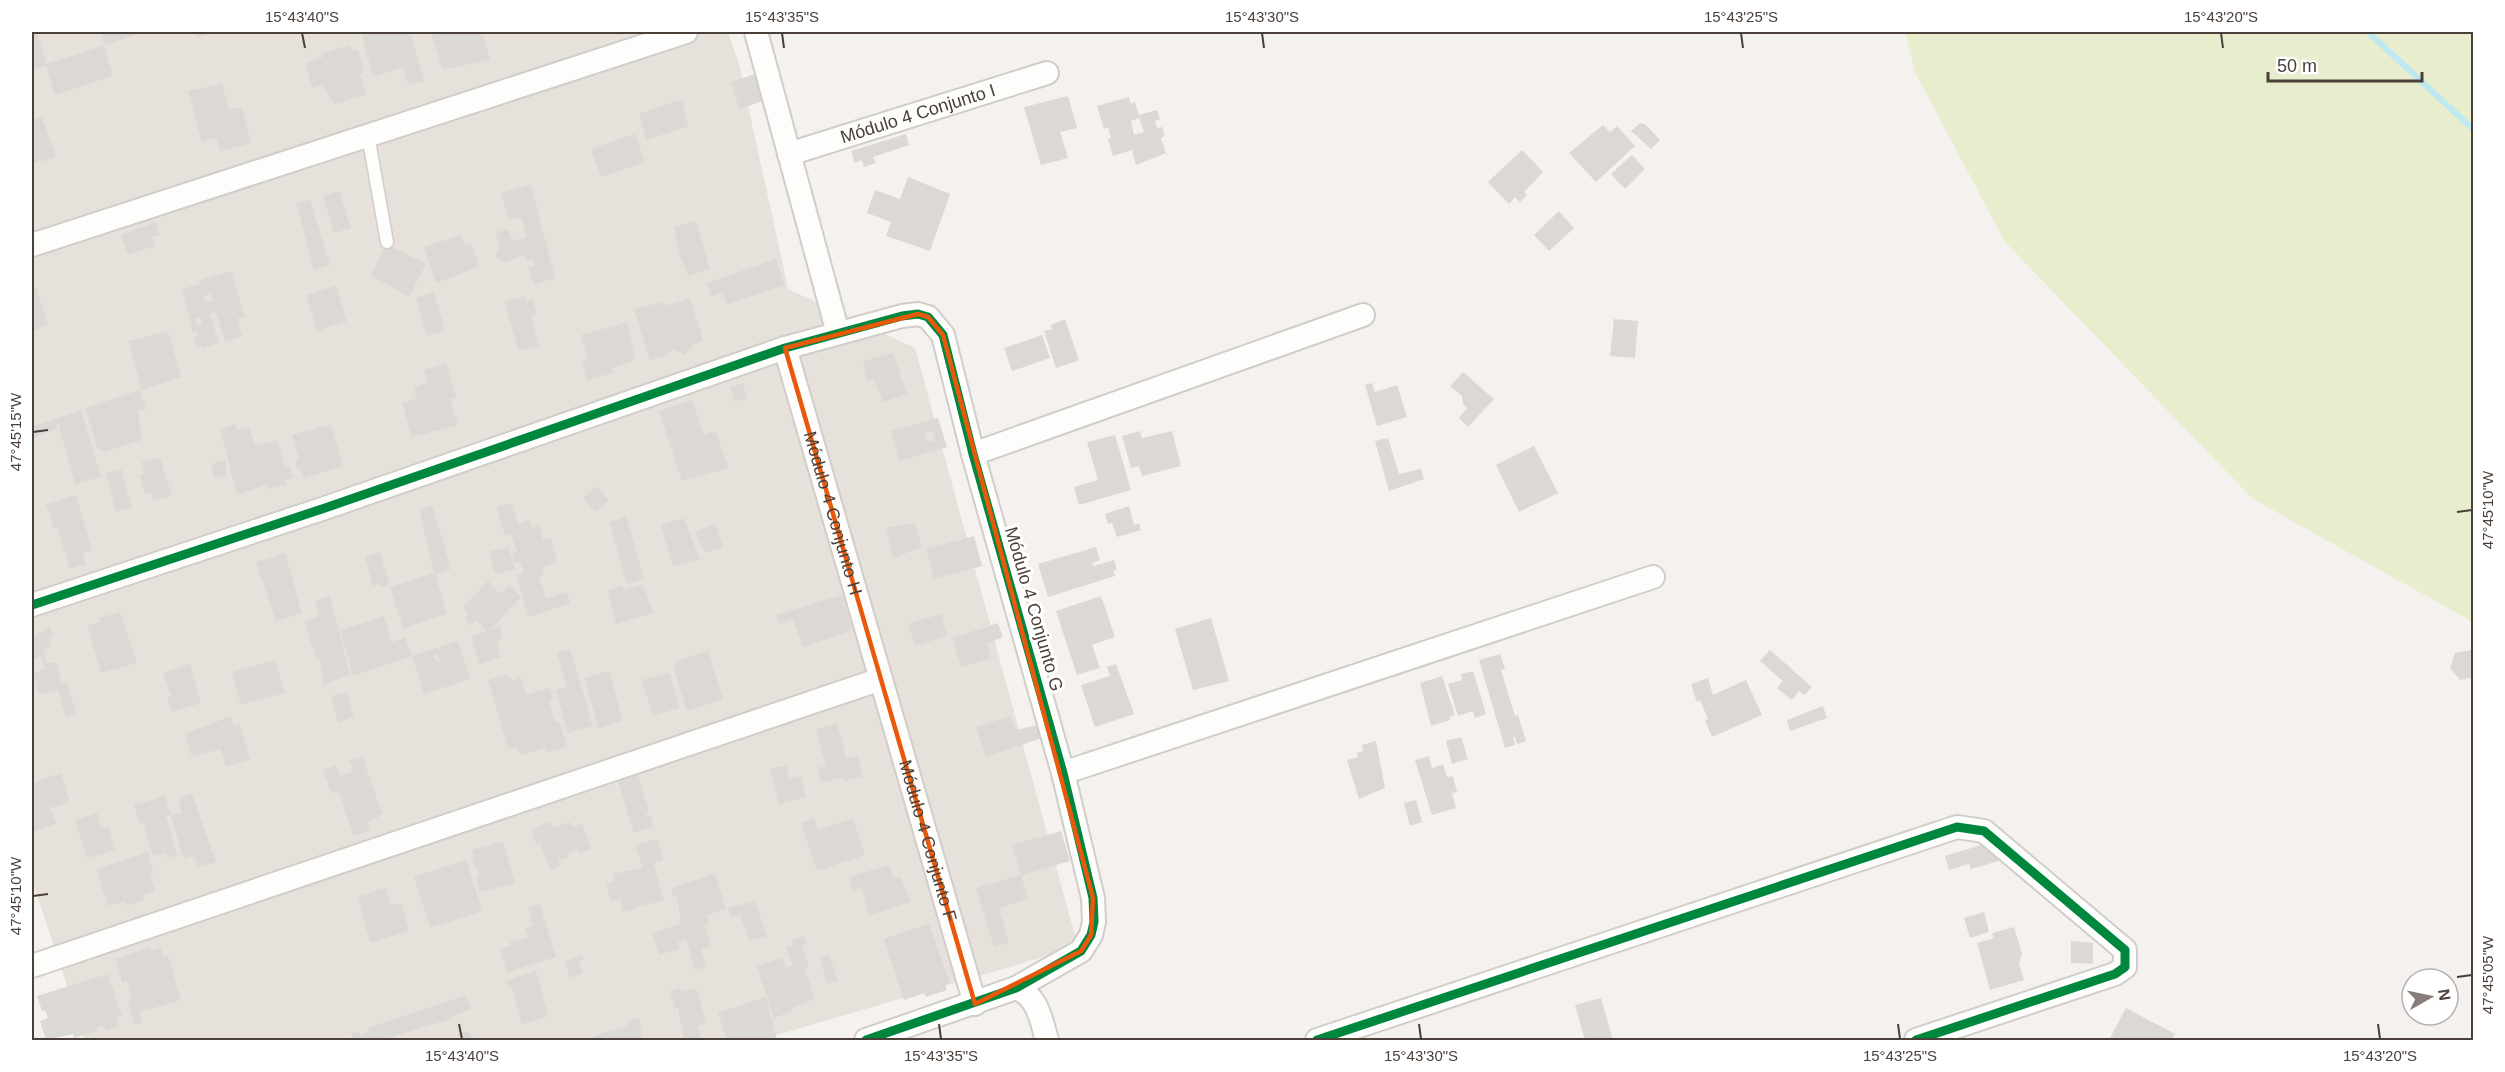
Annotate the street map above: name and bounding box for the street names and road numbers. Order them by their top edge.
street label: Módulo 4 Conjunto I [838,80,998,147]
street label: Módulo 4 Conjunto H [800,429,866,597]
street label: Módulo 4 Conjunto G [1001,524,1067,694]
street label: Módulo 4 Conjunto F [895,758,961,924]

